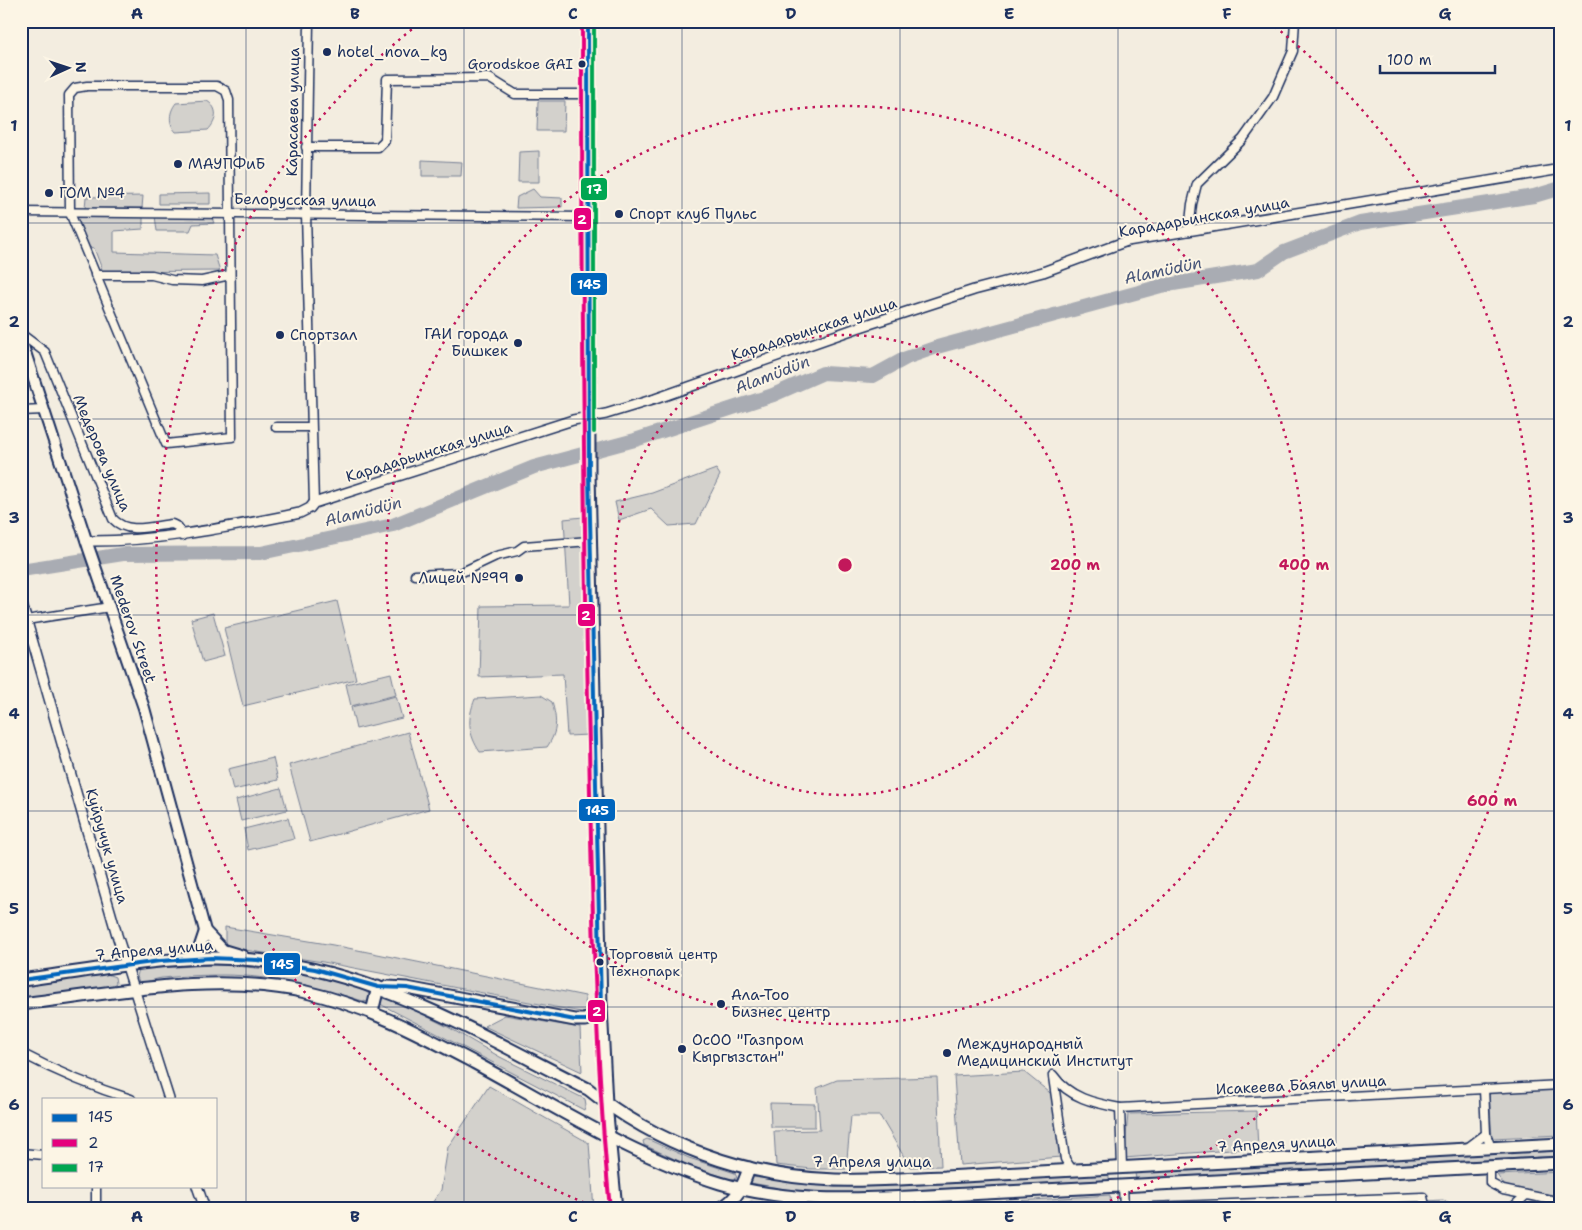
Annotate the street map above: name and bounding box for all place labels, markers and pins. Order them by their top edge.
place label: hotel_nova_kg [337,42,447,62]
marker: hotel_nova_kg [321,46,333,58]
place label: Gorodskoe GAI [468,55,573,73]
marker: Gorodskoe GAI [577,59,587,69]
place label: МАУПФиБ [188,154,265,174]
marker: МАУПФиБ [172,158,184,170]
place label: ГОМ №4 [59,183,125,203]
marker: ГОМ №4 [43,187,55,199]
place label: Спорт клуб Пульс [629,204,757,224]
marker: Спорт клуб Пульс [613,208,625,220]
place label: ГАИ города Бишкек [424,324,509,361]
place label: Спортзал [290,325,358,345]
marker: Спортзал [274,329,286,341]
marker: ГАИ города Бишкек [512,337,524,349]
centre of rings [836,556,854,574]
place label: Лицей №99 [418,568,509,588]
marker: Лицей №99 [513,572,525,584]
place label: Торговый центр Технопарк [609,945,718,980]
marker: Торговый центр Технопарк [595,957,605,967]
place label: Ала-Тоо Бизнес центр [731,985,830,1022]
marker: Ала-Тоо Бизнес центр [715,998,727,1010]
place label: ОсОО "Газпром Кыргызстан" [692,1030,804,1067]
place label: Международный Медицинский Институт [957,1034,1133,1071]
marker: ОсОО "Газпром Кыргызстан" [676,1043,688,1055]
marker: Международный Медицинский Институт [941,1047,953,1059]

